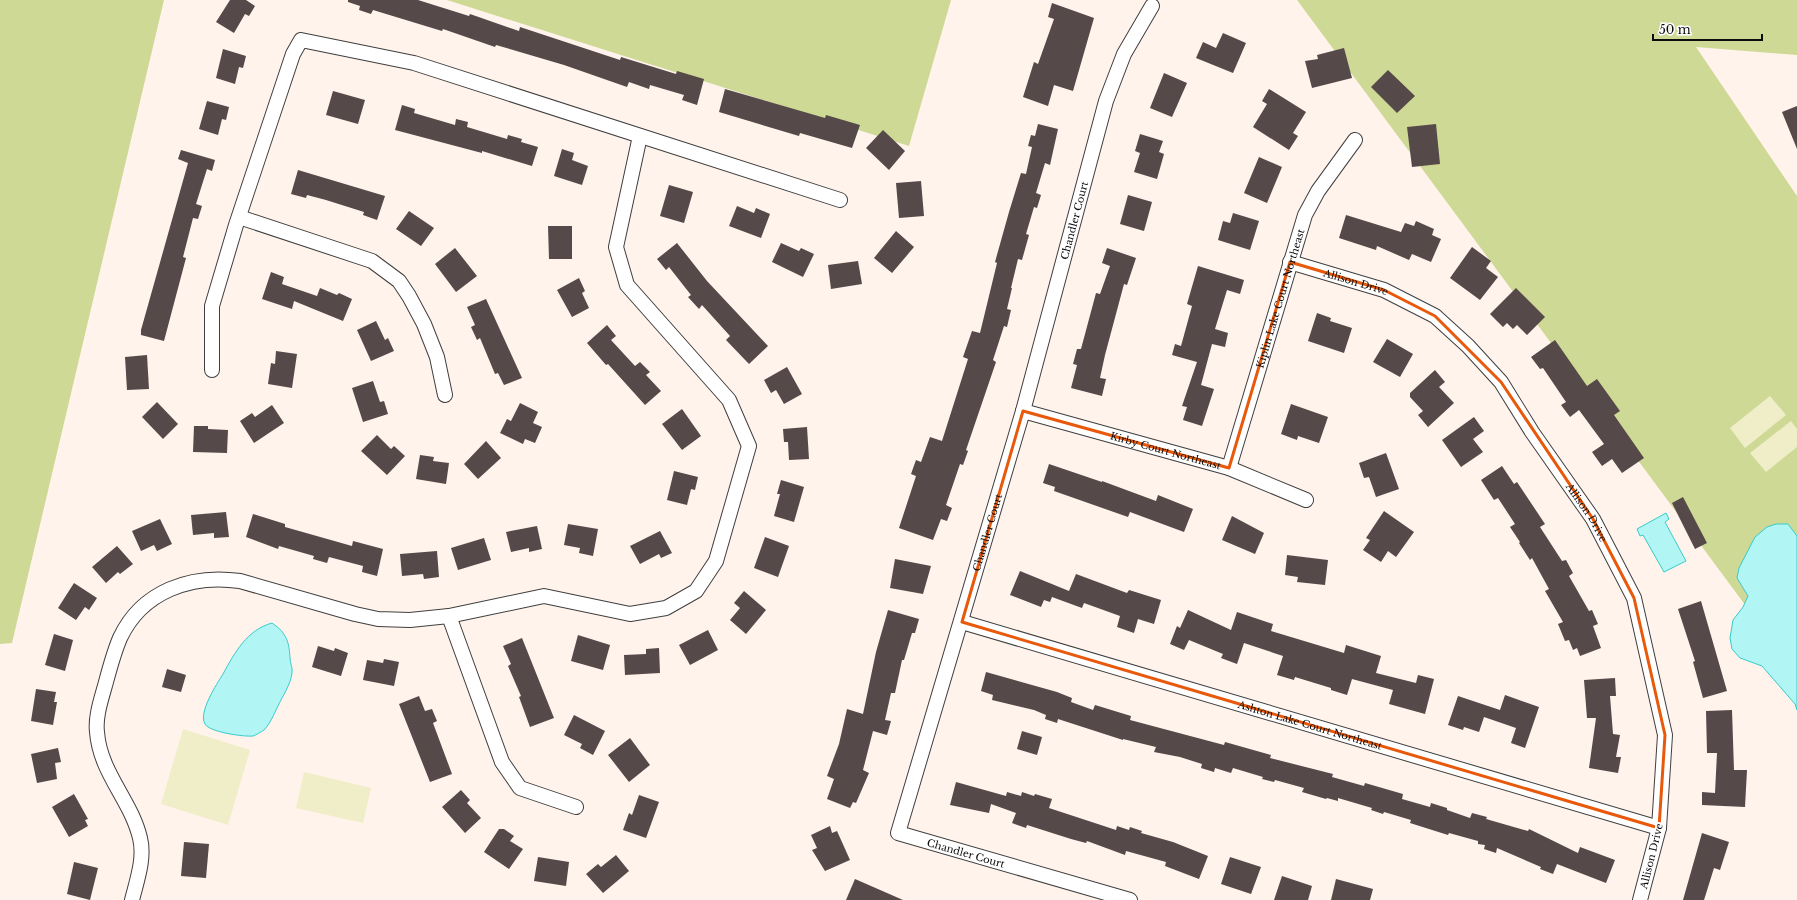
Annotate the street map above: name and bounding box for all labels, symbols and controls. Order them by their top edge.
scale bar [1653,16,1762,42]
text: 50 m [1659,22,1691,37]
street label: Chandler Court [1058,180,1091,261]
street label: Kiplin Lake Court Northeast [1253,227,1308,370]
street label: Allison Drive [1321,266,1391,298]
street label: Kirby Court Northeast [1109,429,1223,473]
street label: Allison Drive [1562,480,1610,544]
street label: Chandler Court [970,492,1005,573]
street label: Ashton Lake Court Northeast [1235,698,1384,753]
street label: Allison Drive [1637,822,1666,891]
street label: Chandler Court [925,836,1006,871]

